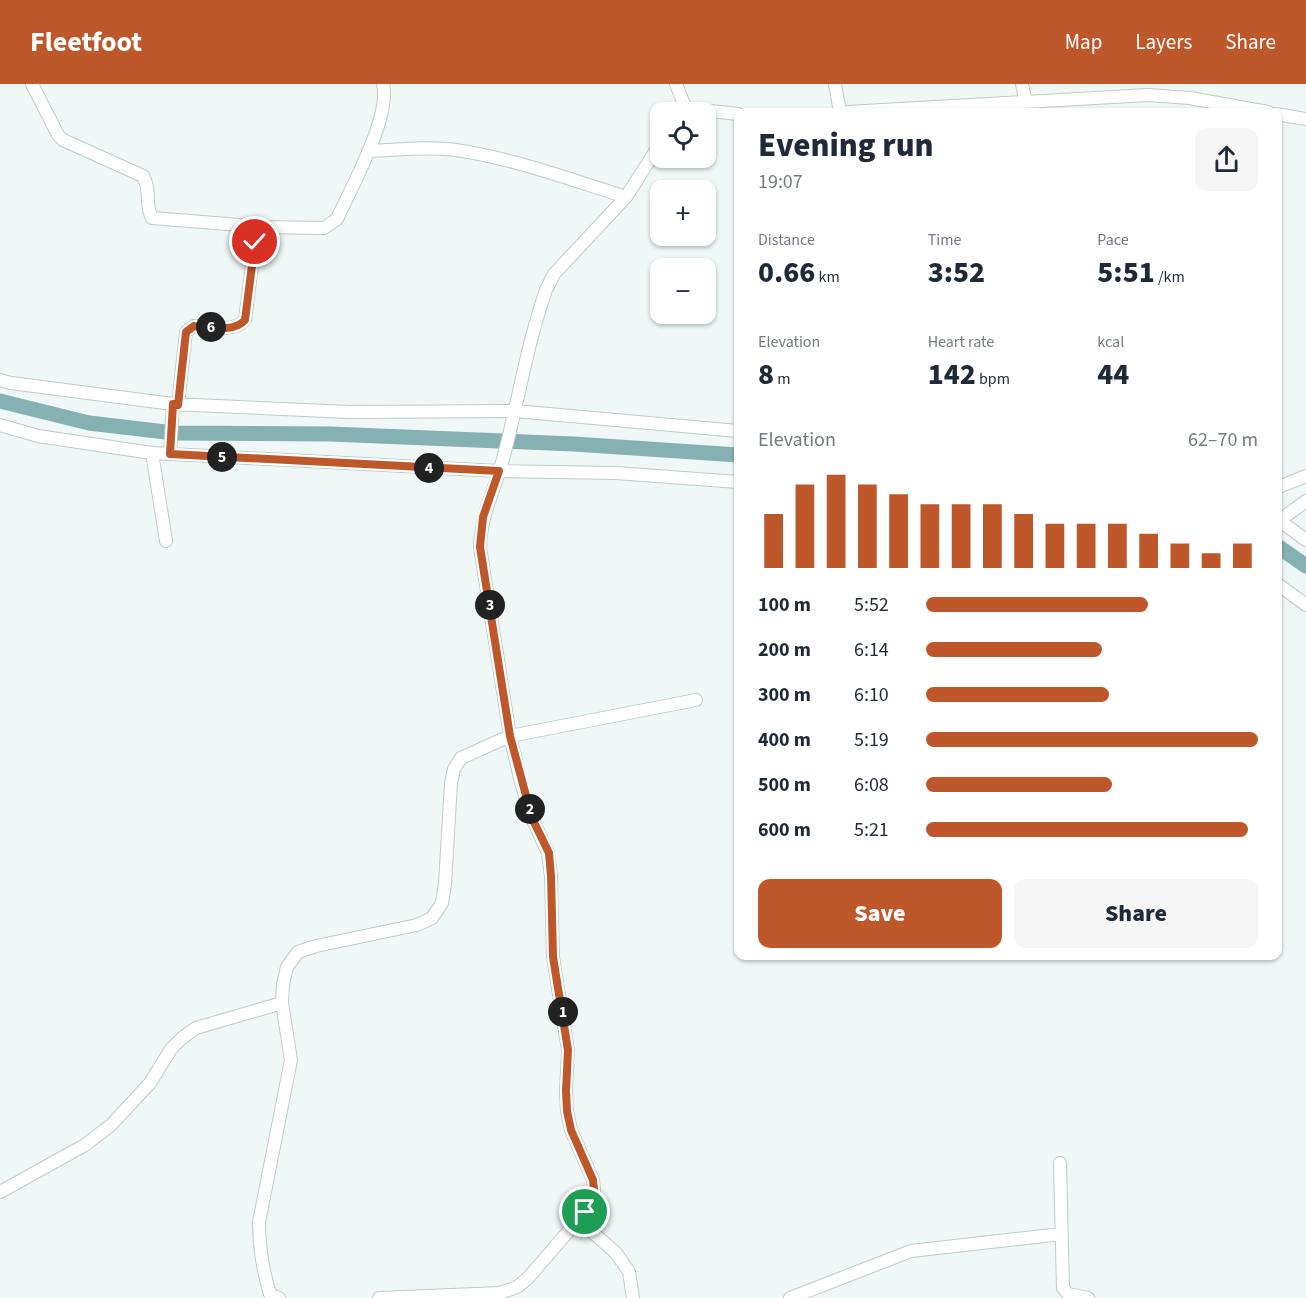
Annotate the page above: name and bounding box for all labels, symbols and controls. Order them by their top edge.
text: Fleetfoot [30,22,142,62]
text: Map [1065,27,1102,57]
text: Layers [1135,27,1192,57]
text: Share [1225,27,1276,57]
map controls [650,102,716,324]
button: locate [650,102,716,168]
text: Evening run [758,122,934,169]
button: share [1195,128,1258,191]
text: 19:07 [758,168,803,196]
button: + [650,180,716,246]
pin [229,216,280,267]
icon: check [238,225,271,258]
text: Distance [758,229,815,251]
text: Time [928,229,961,251]
text: Pace [1097,229,1129,251]
text: 0.66 [758,251,815,294]
text: 3:52 [928,251,985,294]
text: 5:51 [1097,251,1155,294]
button: − [650,258,716,324]
text: km [815,266,840,288]
text: /km [1155,266,1185,288]
pin: 6 [196,312,226,342]
text: 6 [207,316,215,338]
text: Elevation [758,331,820,353]
text: Heart rate [928,331,994,353]
text: kcal [1097,331,1124,353]
text: 8 [758,353,774,396]
text: 142 [928,353,976,396]
text: 44 [1097,353,1129,396]
text: m [774,368,791,390]
text: bpm [976,368,1010,390]
text: Elevation [758,426,836,454]
text: 62–70 m [1188,426,1258,454]
pin: 5 [207,442,237,472]
text: 5 [218,446,226,468]
pin: 4 [414,453,444,483]
text: 4 [425,457,433,479]
pin: 3 [475,590,505,620]
text: 100 m [758,591,811,619]
text: 5:52 [854,591,889,619]
text: 3 [486,594,494,616]
text: 200 m [758,636,811,664]
text: 6:14 [854,636,889,664]
text: 300 m [758,681,811,709]
text: 6:10 [854,681,889,709]
text: 400 m [758,726,811,754]
text: 5:19 [854,726,889,754]
text: 500 m [758,771,811,799]
text: 6:08 [854,771,889,799]
pin: 2 [515,794,545,824]
text: 2 [526,798,534,820]
text: 600 m [758,816,811,844]
text: 5:21 [854,816,889,844]
button: Save [758,879,1002,948]
button: Share [1014,879,1258,948]
pin: 1 [548,997,578,1027]
text: 1 [559,1001,567,1023]
pin [559,1186,610,1237]
icon: arrive [568,1195,601,1228]

